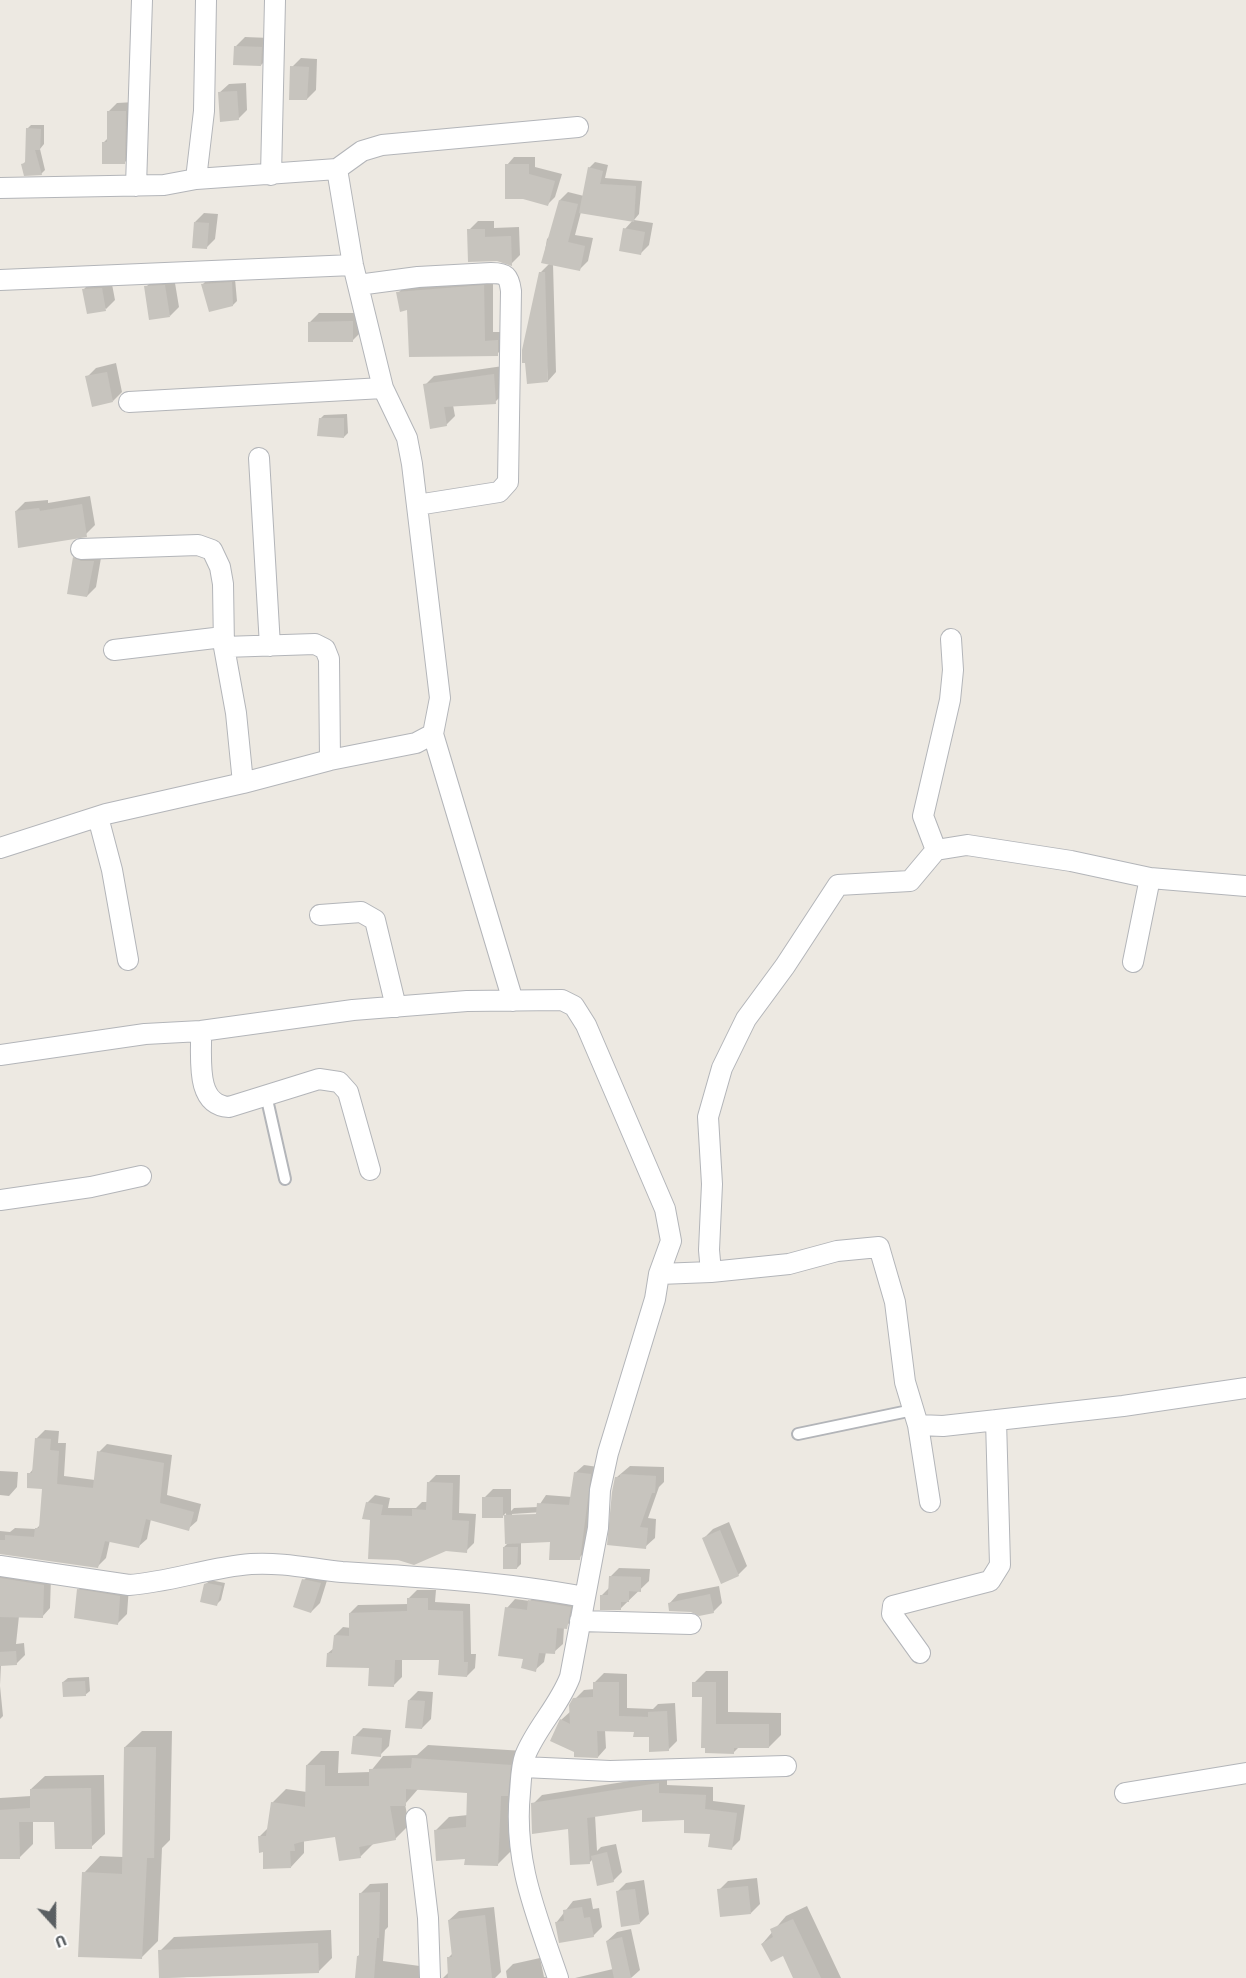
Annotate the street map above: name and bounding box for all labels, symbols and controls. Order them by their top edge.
north arrow [24,1894,84,1954]
text: U [52,1930,69,1952]

